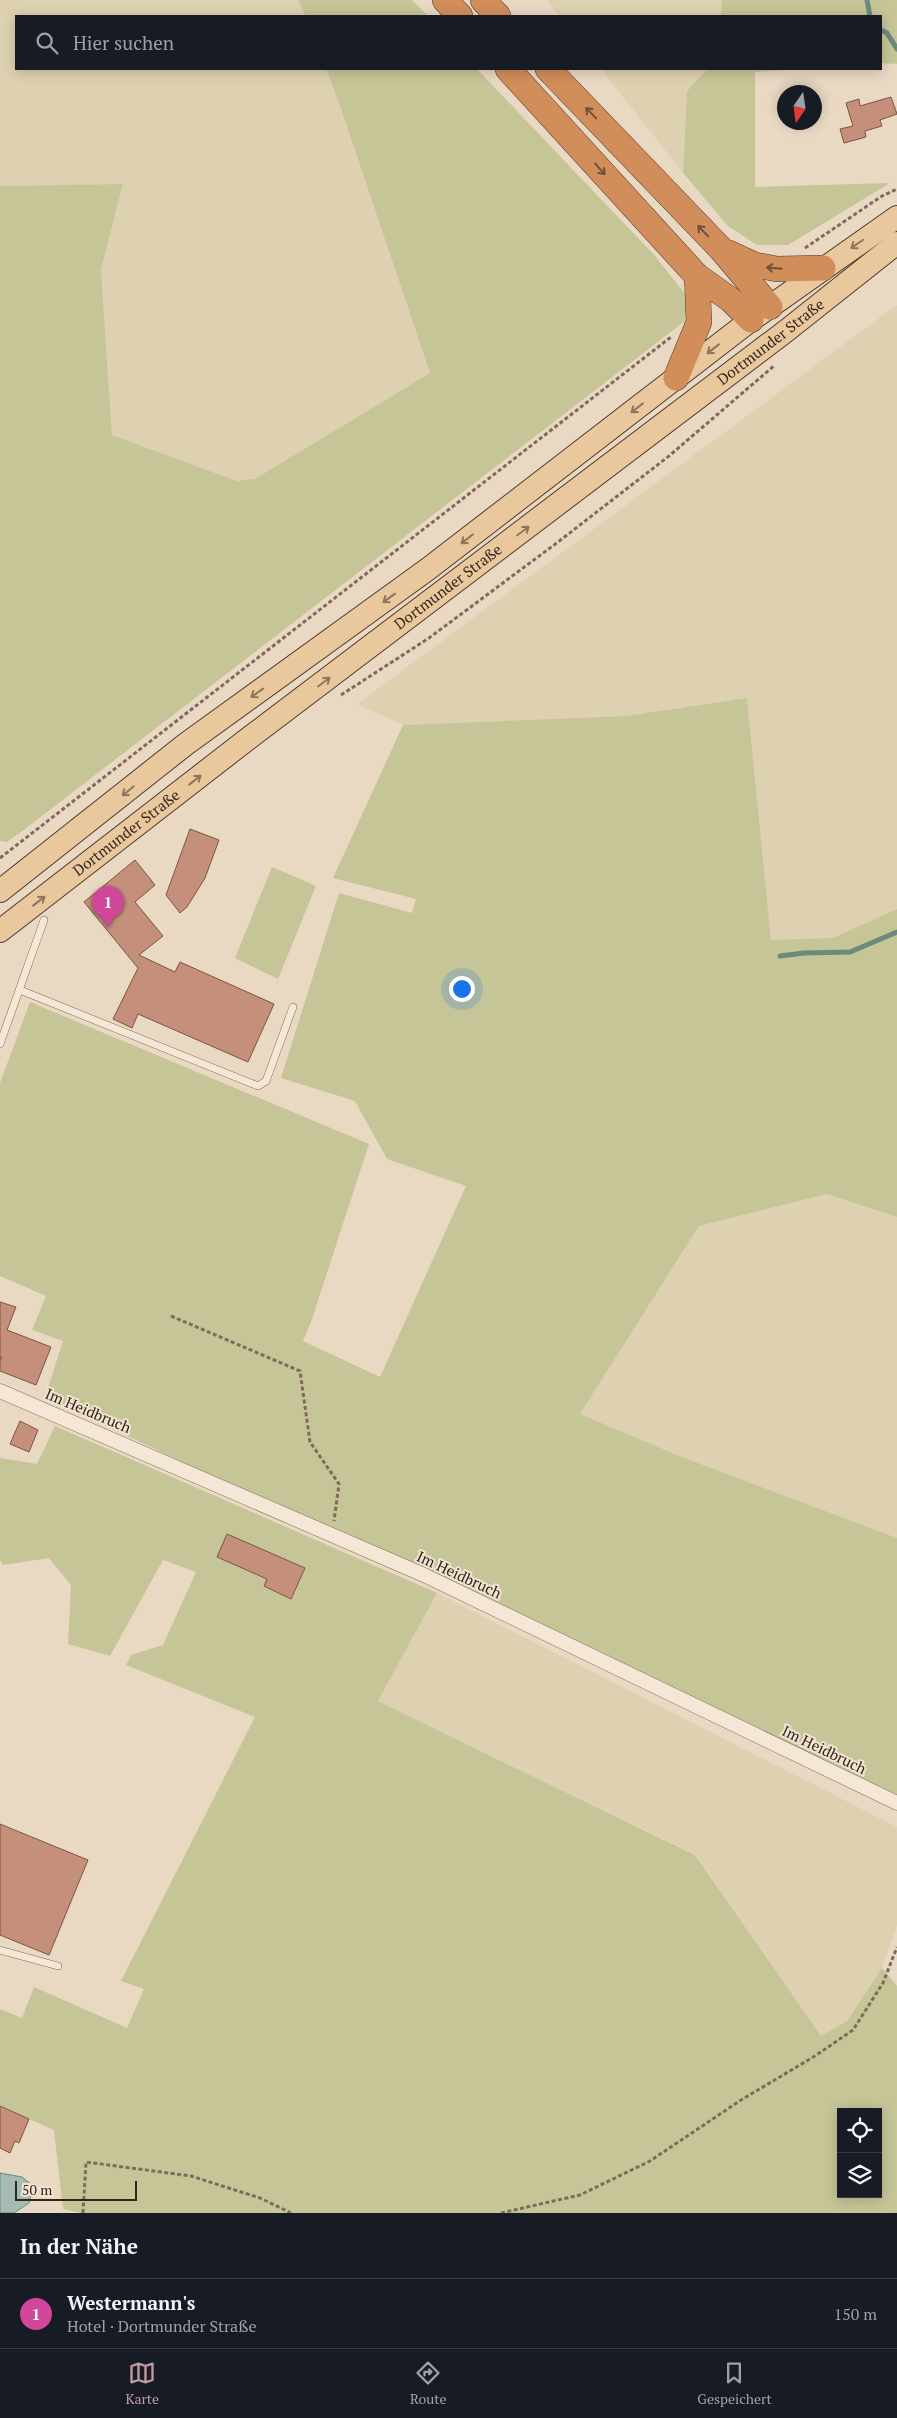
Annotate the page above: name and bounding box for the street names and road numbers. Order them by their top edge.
street label: Dortmunder Straße [712,294,828,389]
street label: Dortmunder Straße [390,539,506,633]
street label: Dortmunder Straße [68,784,183,880]
street label: Im Heidbruch [42,1383,135,1437]
street label: Im Heidbruch [414,1546,505,1603]
street label: Im Heidbruch [779,1720,870,1778]

